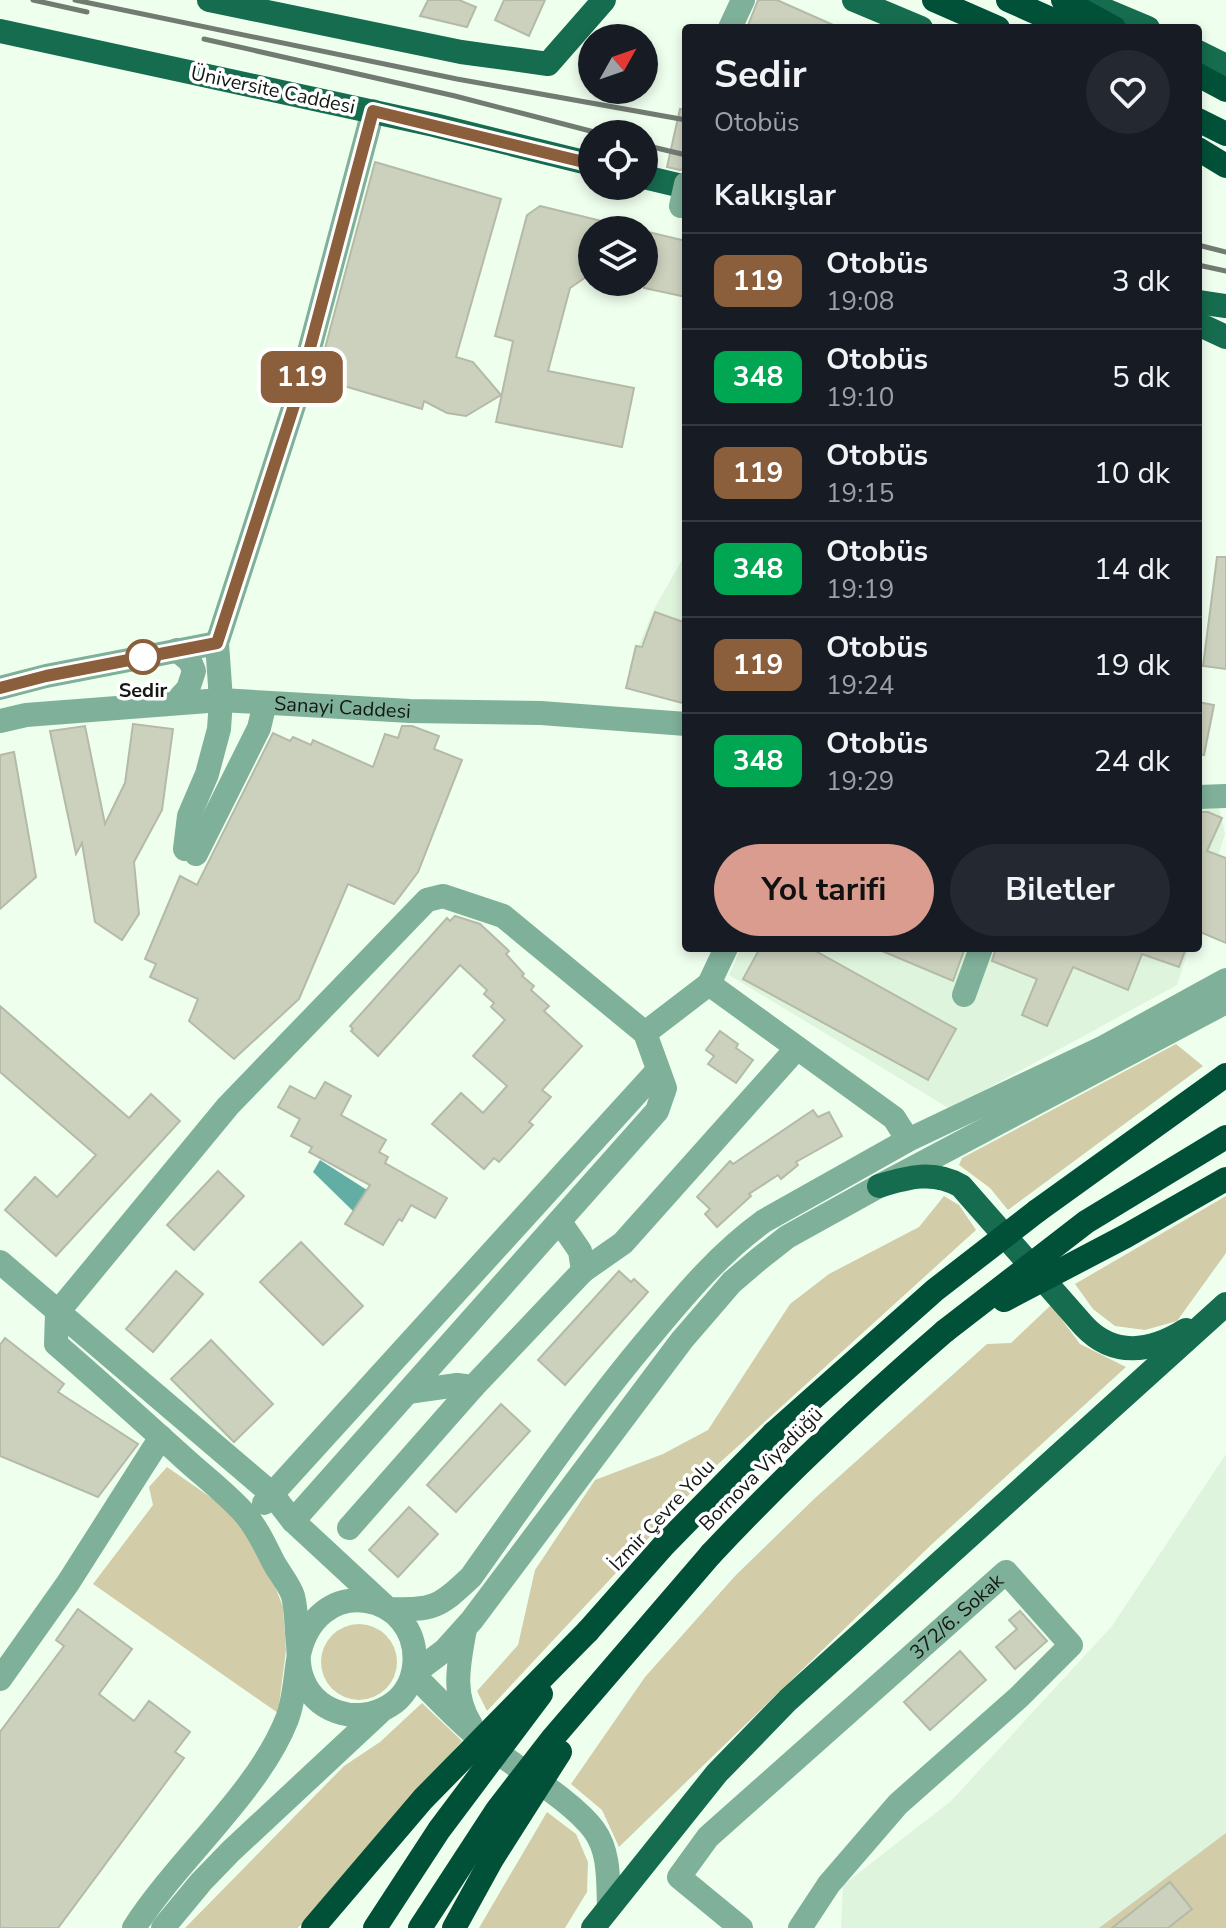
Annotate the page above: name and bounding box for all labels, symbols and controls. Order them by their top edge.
north arrow [578,24,658,104]
map controls [578,24,658,296]
text: Sedir [714,49,807,100]
button: heart [1086,50,1170,134]
street label: Üniversite Caddesi [188,59,358,121]
text: Otobüs [714,105,800,140]
button: locate [578,120,658,200]
text: Kalkışlar [714,175,836,216]
button: layers [578,216,658,296]
text: Otobüs [826,243,928,284]
text: 3 dk [1112,261,1170,302]
text: 119 [733,262,783,300]
text: 19:08 [826,284,894,319]
text: Otobüs [826,339,928,380]
line badge: 119 [256,351,348,403]
text: 5 dk [1112,357,1170,398]
text: 119 [277,358,327,396]
text: 348 [733,358,783,396]
text: 19:10 [826,380,894,415]
text: Otobüs [826,435,928,476]
text: 10 dk [1094,453,1170,494]
text: 119 [733,454,783,492]
text: 19:15 [826,476,894,511]
text: Otobüs [826,531,928,572]
text: 14 dk [1094,549,1170,590]
text: 348 [733,550,783,588]
text: 19:19 [826,572,894,607]
text: Otobüs [826,627,928,668]
marker: Sedir [126,640,160,674]
text: 19 dk [1094,645,1170,686]
text: 119 [733,646,783,684]
text: 19:24 [826,668,894,703]
place label: Sedir [119,677,168,704]
street label: Sanayi Caddesi [273,690,412,725]
text: Otobüs [826,723,928,764]
text: 24 dk [1094,741,1170,782]
text: 348 [733,742,783,780]
text: 19:29 [826,764,894,799]
button: Yol tarifi [714,844,934,936]
button: Biletler [950,844,1170,936]
street label: Bornova Viyadüğü [693,1401,829,1537]
street label: İzmir Çevre Yolu [603,1453,721,1577]
street label: 372/6. Sokak [904,1566,1010,1665]

